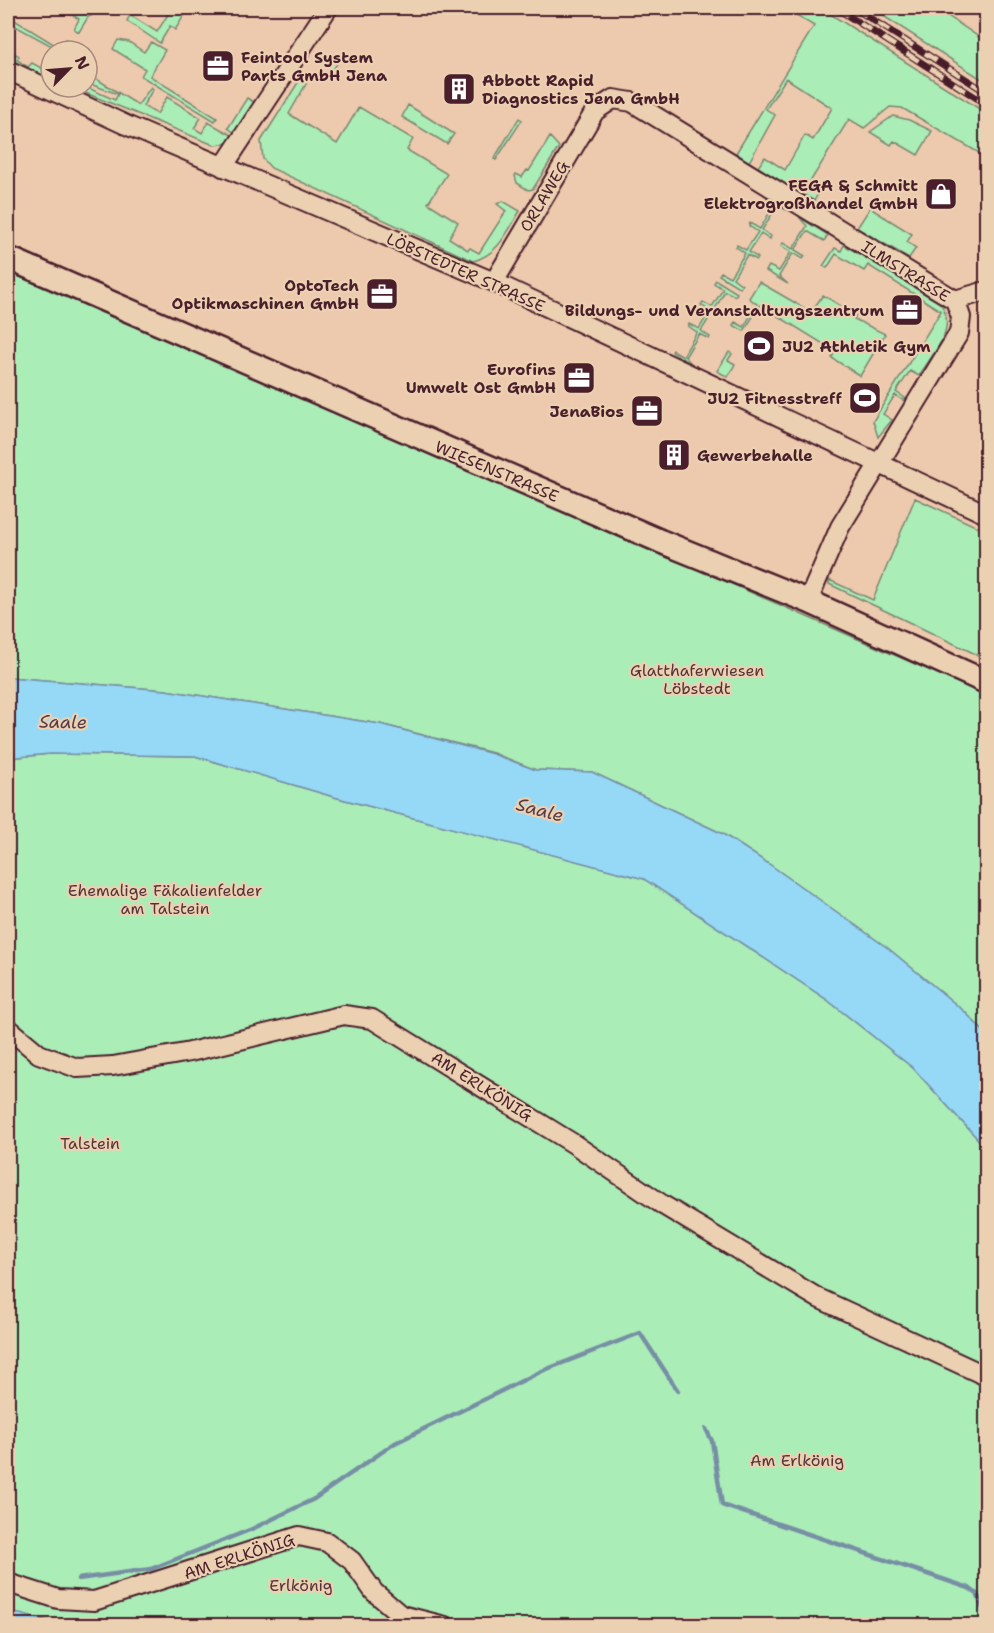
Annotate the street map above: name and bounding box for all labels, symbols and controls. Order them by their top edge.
north arrow [39,39,99,99]
place label: Feintool System Parts GmbH Jena [241,47,387,86]
office icon: Feintool System Parts GmbH Jena [200,48,236,84]
text: N [70,53,94,73]
place label: Abbott Rapid Diagnostics Jena GmbH [482,70,680,109]
building icon: Abbott Rapid Diagnostics Jena GmbH [441,71,477,107]
street label: ORLAWEG [515,157,574,236]
place label: FEGA & Schmitt Elektrogroßhandel GmbH [703,175,918,214]
shop icon: FEGA & Schmitt Elektrogroßhandel GmbH [923,176,959,212]
street label: LÖBSTEDTER STRASSE [383,228,548,317]
street label: ILMSTRASSE [858,236,954,307]
place label: OptoTech Optikmaschinen GmbH [172,275,359,314]
office icon: OptoTech Optikmaschinen GmbH [364,276,400,312]
office icon: Bildungs- und Veranstaltungszentrum [889,292,925,328]
place label: Bildungs- und Veranstaltungszentrum [565,300,884,321]
sports icon: JU2 Athletik Gym [741,328,777,364]
place label: JU2 Athletik Gym [782,336,931,357]
place label: Eurofins Umwelt Ost GmbH [406,359,556,398]
office icon: Eurofins Umwelt Ost GmbH [561,360,597,396]
sports icon: JU2 Fitnesstreff [847,380,883,416]
place label: JU2 Fitnesstreff [707,388,842,409]
office icon: JenaBios [629,393,665,429]
place label: JenaBios [550,401,624,422]
street label: WIESENSTRASSE [432,436,562,507]
building icon: Gewerbehalle [656,437,692,473]
place label: Gewerbehalle [697,445,813,466]
park label: Glatthaferwiesen Löbstedt [630,660,764,699]
water label: Saale [39,710,87,734]
water label: Saale [514,792,566,828]
park label: Ehemalige Fäkalienfelder am Talstein [68,880,262,919]
street label: AM ERLKÖNIG [427,1047,536,1126]
park label: Talstein [60,1133,120,1154]
park label: Am Erlkönig [750,1450,844,1471]
street label: AM ERLKÖNIG [181,1529,297,1584]
park label: Erlkönig [269,1575,333,1596]

